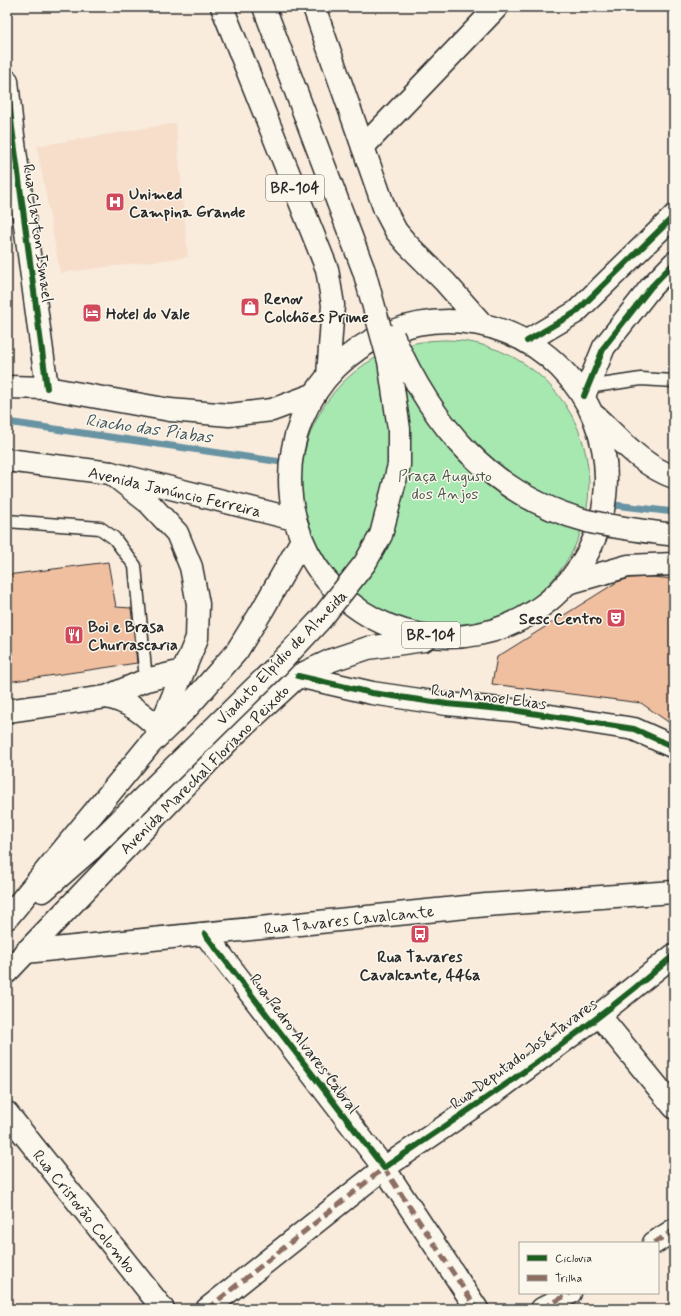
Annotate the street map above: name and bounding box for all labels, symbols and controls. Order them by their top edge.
street label: Rua Clayton Ismael [17,163,58,304]
road number: BR-104 [266,175,324,201]
place label: Unimed Campina Grande [129,184,246,223]
hospital icon: Unimed Campina Grande [104,191,126,213]
place label: Renov Colchões Prime [264,289,369,328]
shop icon: Renov Colchões Prime [239,296,261,318]
hotel icon: Hotel do Vale [81,302,103,324]
place label: Hotel do Vale [106,304,190,325]
water label: Riacho das Piabas [84,409,215,449]
street label: Avenida Janúncio Ferreira [86,462,263,523]
park label: Praça Augusto dos Anjos [398,466,492,505]
street label: Viaduto Elpídio de Almeida [212,586,352,730]
theatre icon: Sesc Centro [605,607,627,629]
place label: Sesc Centro [519,609,602,630]
place label: Boi e Brasa Churrascaria [88,617,178,656]
road number: BR-104 [402,622,460,648]
restaurant icon: Boi e Brasa Churrascaria [63,624,85,646]
street label: Rua Manoel Elias [430,680,548,715]
street label: Avenida Marechal Floriano Peixoto [116,681,294,859]
street label: Rua Tavares Cavalcante [263,901,436,940]
bus stop icon: Rua Tavares Cavalcante, 446a [409,923,431,945]
place label: Rua Tavares Cavalcante, 446a [359,947,481,986]
street label: Rua Pedro Alvares Cabral [244,970,363,1118]
street label: Rua Deputado José Tavares [446,994,602,1115]
street label: Rua Cristovão Colombo [27,1146,140,1278]
legend [519,1242,659,1294]
text: Ciclovia [555,1251,592,1267]
text: Trilha [555,1271,582,1287]

